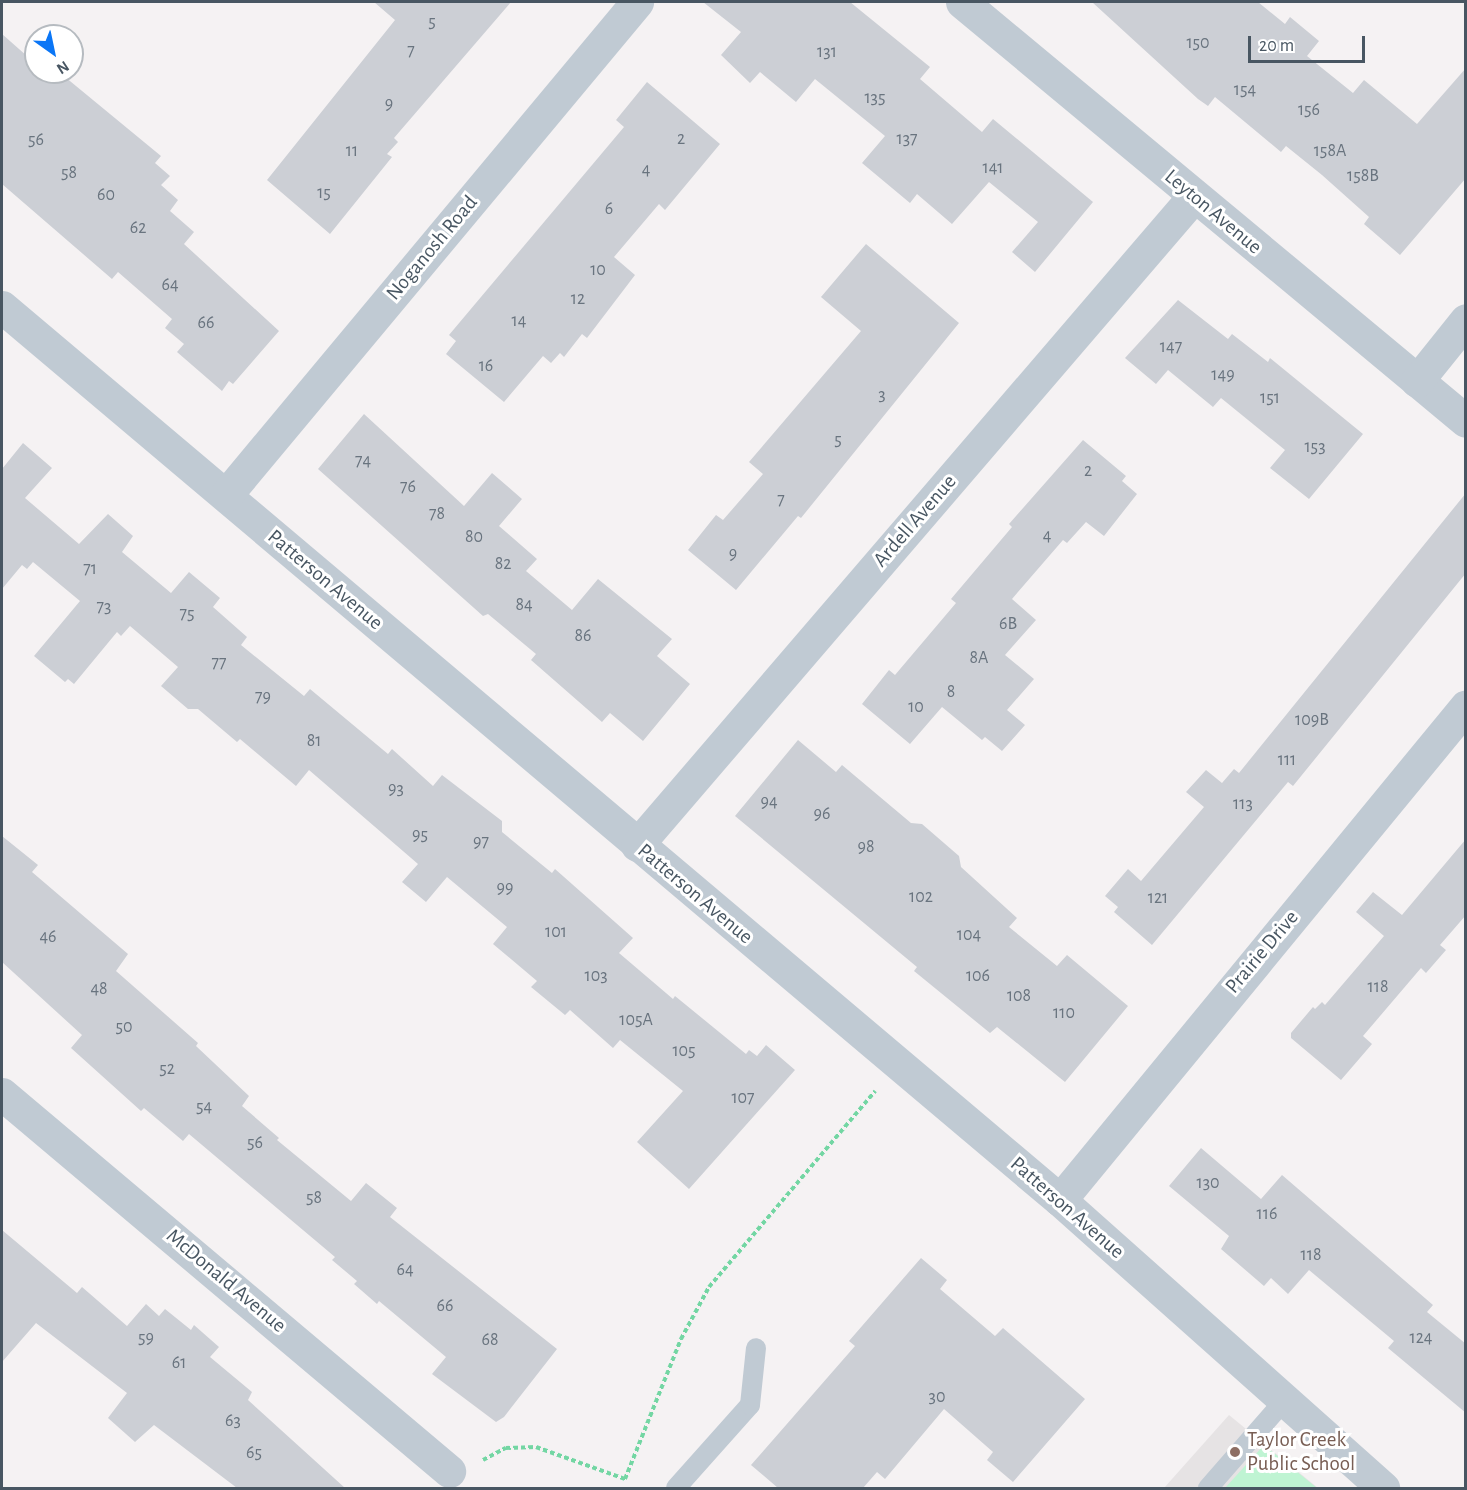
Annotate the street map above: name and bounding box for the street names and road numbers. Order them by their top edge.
street label: Leyton Avenue [1159,164,1267,260]
street label: Noganosh Road [381,191,483,305]
street label: Ardell Avenue [868,470,962,572]
street label: Patterson Avenue [262,524,388,636]
street label: Patterson Avenue [632,838,758,950]
street label: Prairie Drive [1220,905,1304,999]
street label: Patterson Avenue [1005,1152,1129,1264]
street label: McDonald Avenue [161,1224,291,1338]

